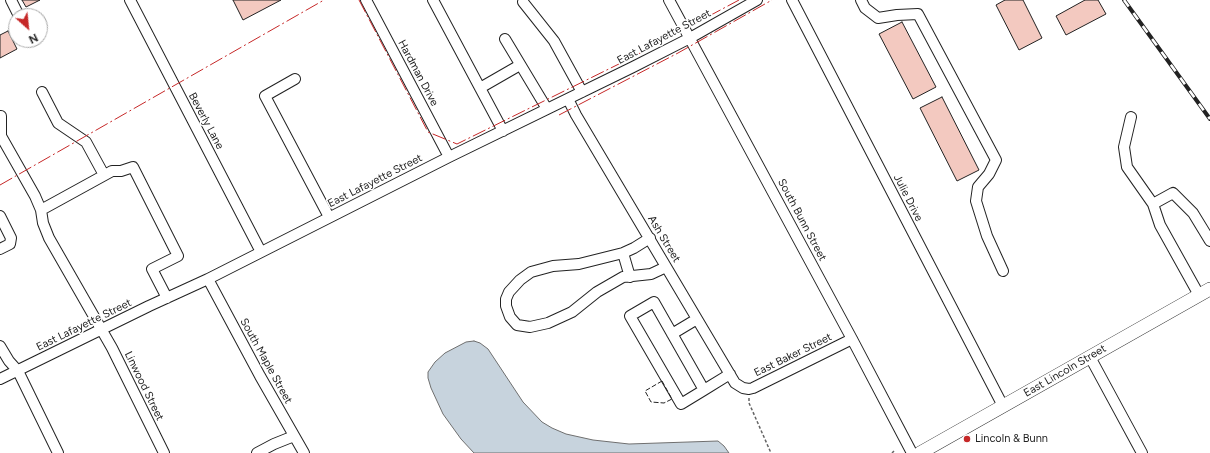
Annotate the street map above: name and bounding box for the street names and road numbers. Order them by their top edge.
street label: East Lafayette Street [615,7,713,67]
street label: Hardman Drive [395,38,441,108]
street label: Beverly Lane [186,90,226,152]
street label: East Lafayette Street [325,151,425,211]
street label: Julie Drive [891,172,925,224]
street label: South Bunn Street [775,177,829,263]
street label: Ash Street [645,213,683,265]
street label: East Lafayette Street [34,296,134,354]
street label: South Maple Street [237,316,295,406]
street label: East Baker Street [752,330,834,380]
street label: East Lincoln Street [1021,342,1109,400]
street label: Linwood Street [122,349,166,423]

